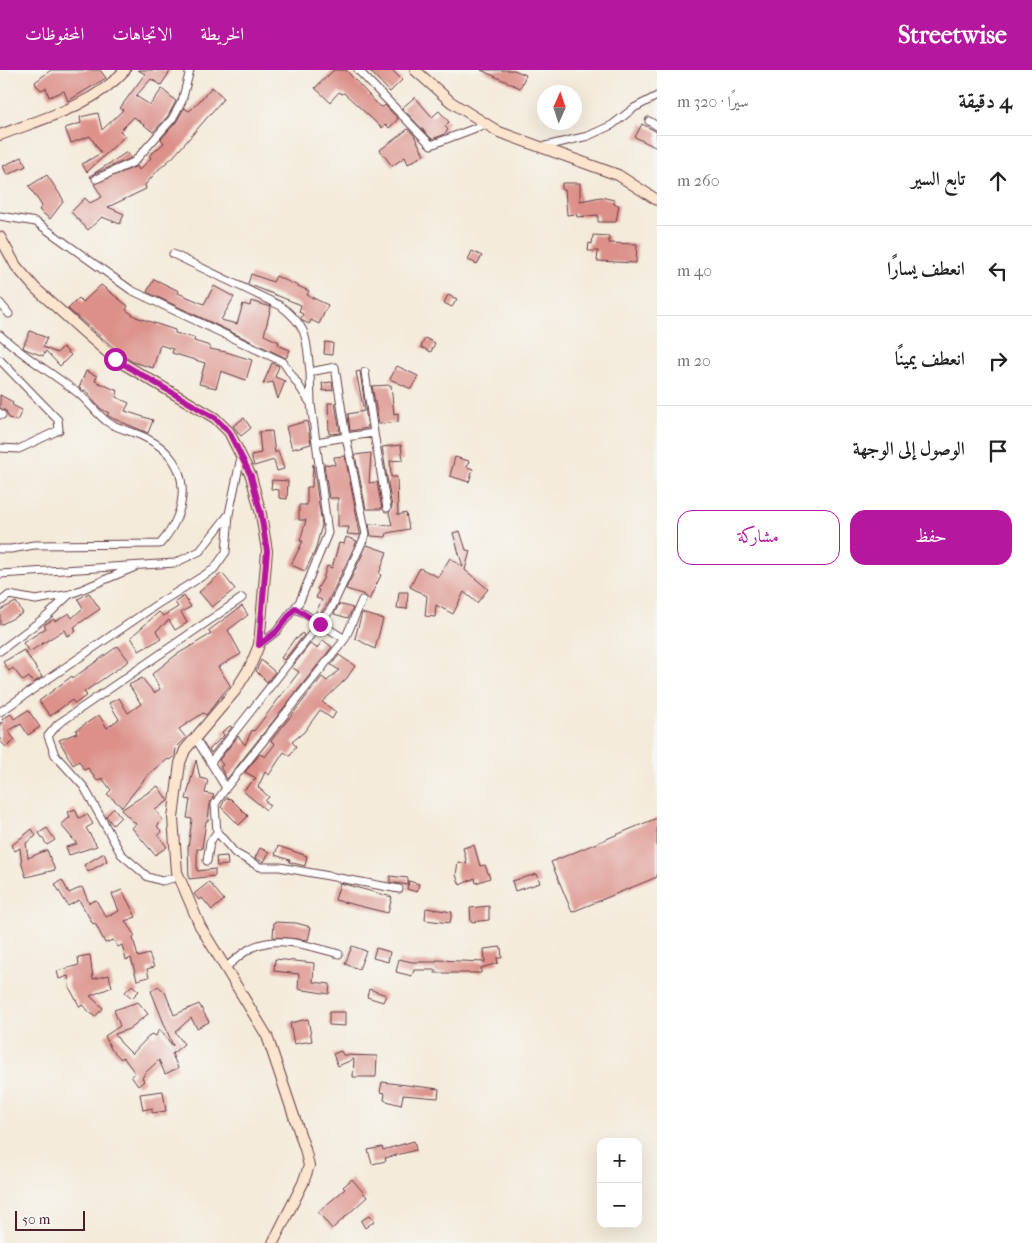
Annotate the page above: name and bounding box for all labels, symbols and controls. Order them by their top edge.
text: Streetwise [898,21,1007,49]
text: المحفوظات [25,24,84,45]
text: الاتجاهات [112,24,172,45]
text: الخريطة [200,24,244,45]
north arrow [537,85,582,130]
text: 4 دقيقة [958,89,1012,113]
text: سيرًا · 320 m [677,92,749,111]
icon: ahead [984,167,1012,195]
text: تابع السير [911,168,965,190]
text: 260 m [677,171,719,190]
icon: left [984,257,1012,285]
text: انعطف يسارًا [887,258,965,280]
text: 40 m [677,261,712,280]
icon: right [984,347,1012,375]
route start [104,348,127,371]
text: انعطف يمينًا [895,348,965,370]
text: 20 m [677,351,711,370]
icon: arrive [984,437,1012,465]
text: الوصول إلى الوجهة [853,438,965,460]
button: مشاركة [677,510,840,565]
button: حفظ [850,510,1012,565]
route end [309,613,332,636]
map controls [597,1138,642,1228]
button: + [597,1138,642,1183]
button: − [597,1183,642,1228]
scale bar [15,1208,85,1231]
text: 50 m [22,1211,50,1228]

